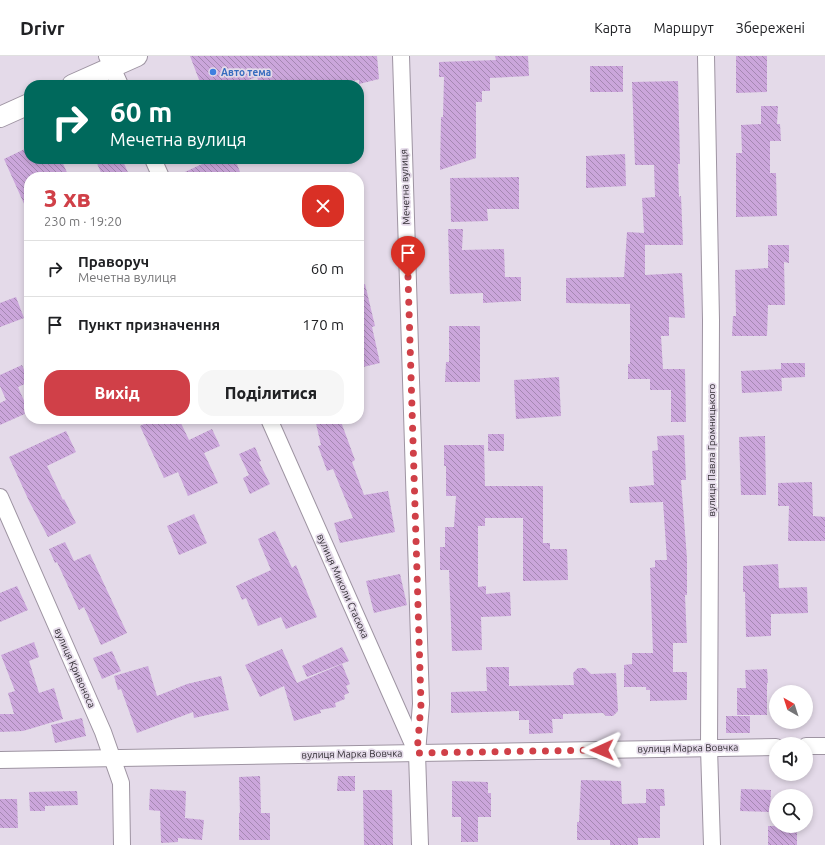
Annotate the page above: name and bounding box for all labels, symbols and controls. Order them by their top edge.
text: Drivr [20,17,65,39]
text: Карта [594,20,631,36]
text: Маршрут [653,20,714,36]
text: Збережені [736,20,805,36]
marker: Авто тема [208,67,218,77]
place label: Авто тема [221,67,271,78]
icon: right [44,96,96,148]
text: 60 m [110,96,172,127]
text: Мечетна вулиця [110,129,246,149]
street label: Мечетна вулиця [398,149,412,225]
text: 3 хв [44,185,91,212]
button: close [302,185,344,227]
text: 230 m · 19:20 [44,214,122,228]
pin [391,236,425,277]
icon: arrive [397,242,419,264]
text: Праворуч [78,253,149,270]
icon: right [44,258,66,280]
text: 60 m [311,260,344,277]
text: Мечетна вулиця [78,270,177,284]
icon: arrive [44,314,66,336]
text: Пункт призначення [78,316,220,333]
text: 170 m [302,316,344,333]
button: Вихід [44,370,190,416]
button: Поділитися [198,370,344,416]
street label: вулиця Павла Громницького [706,383,717,516]
street label: вулиця Миколи Стасюка [315,532,371,640]
street label: вулиця Кривоноса [52,626,98,710]
north arrow [769,685,813,729]
map controls [769,685,813,833]
position arrow [581,729,623,771]
button: sound [769,737,813,781]
street label: вулиця Марка Вовчка [637,742,739,754]
street label: вулиця Марка Вовчка [301,748,403,760]
button: search [769,789,813,833]

